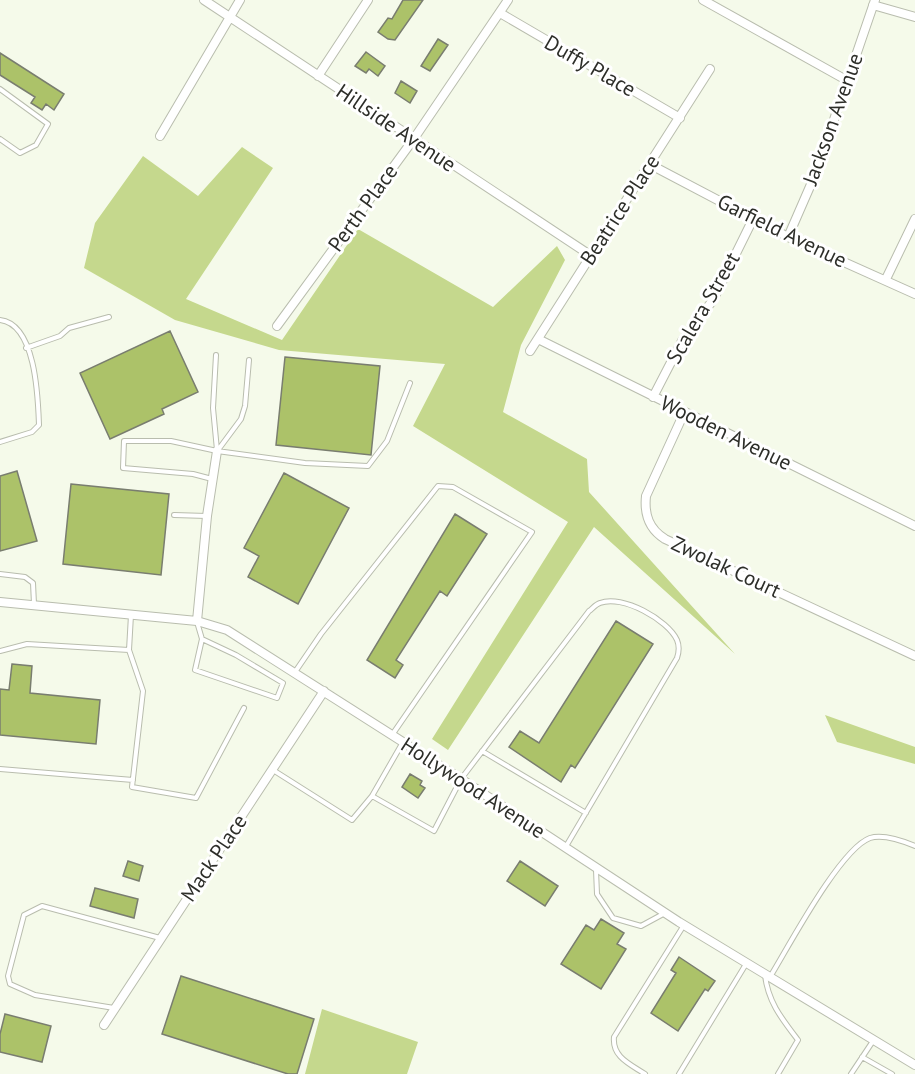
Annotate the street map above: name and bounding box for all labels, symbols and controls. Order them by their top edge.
street label: Duffy Place [540,29,641,103]
street label: Jackson Avenue [796,49,869,189]
street label: Hillside Avenue [331,78,461,178]
street label: Beatrice Place [574,149,665,270]
street label: Perth Place [322,159,403,257]
street label: Garfield Avenue [713,188,851,273]
street label: Scalera Street [660,247,745,368]
street label: Wooden Avenue [656,389,796,476]
street label: Zwolak Court [667,529,785,604]
street label: Hollywood Avenue [396,731,551,844]
street label: Mack Place [175,809,253,907]

